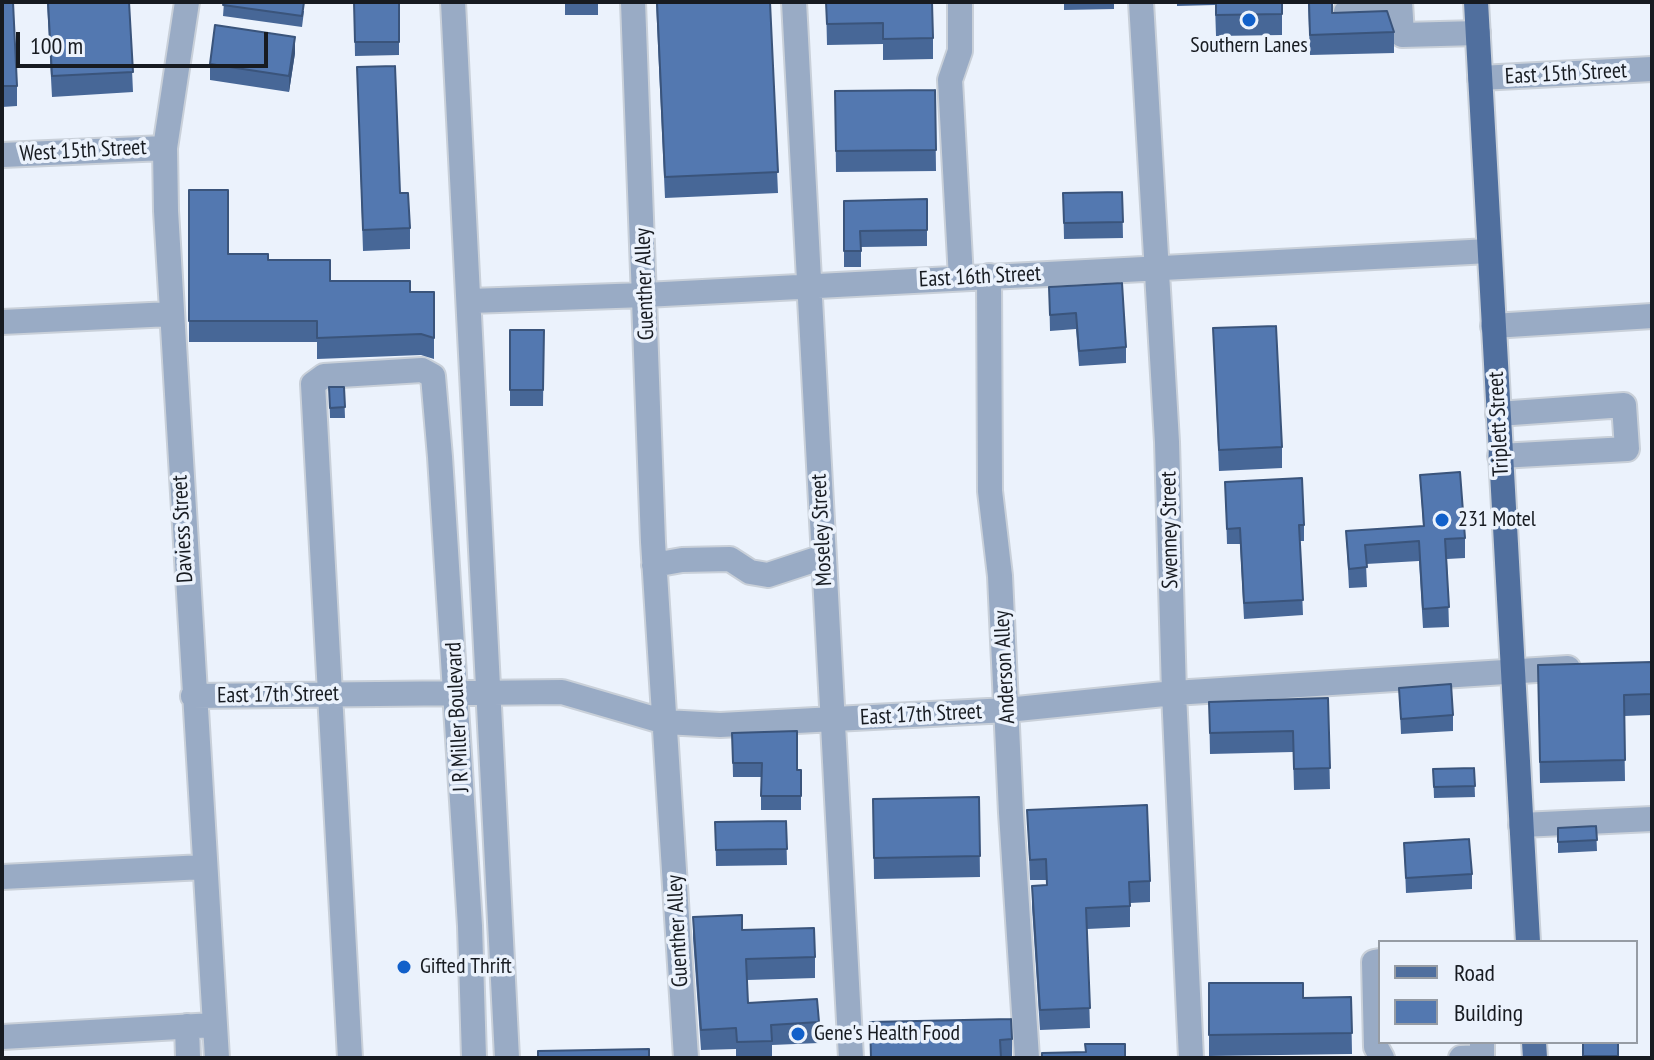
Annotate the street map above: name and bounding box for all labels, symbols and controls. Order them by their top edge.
marker: Southern Lanes [1240,11,1258,29]
scale bar [20,16,272,66]
text: 100 m [30,30,83,61]
place label: Southern Lanes [1190,33,1308,59]
street label: East 15th Street [1504,58,1628,90]
street label: West 15th Street [19,134,147,168]
street label: Guenther Alley [630,227,660,341]
street label: East 16th Street [918,261,1042,293]
street label: Triplett Street [1483,371,1515,477]
street label: Swenney Street [1156,471,1184,589]
street label: Moseley Street [806,473,838,587]
street label: Daviess Street [167,474,199,584]
place label: 231 Motel [1458,507,1536,533]
marker: 231 Motel [1433,511,1451,529]
street label: Anderson Alley [989,610,1021,724]
street label: J R Miller Boulevard [441,641,475,793]
street label: East 17th Street [217,681,339,709]
street label: East 17th Street [859,699,983,731]
street label: Guenther Alley [662,874,694,988]
legend [1378,940,1638,1044]
place label: Gifted Thrift [420,954,512,980]
text: Road [1454,957,1495,988]
marker: Gifted Thrift [395,958,413,976]
text: Building [1454,997,1523,1028]
place label: Gene's Health Food [814,1021,960,1047]
marker: Gene's Health Food [789,1025,807,1043]

